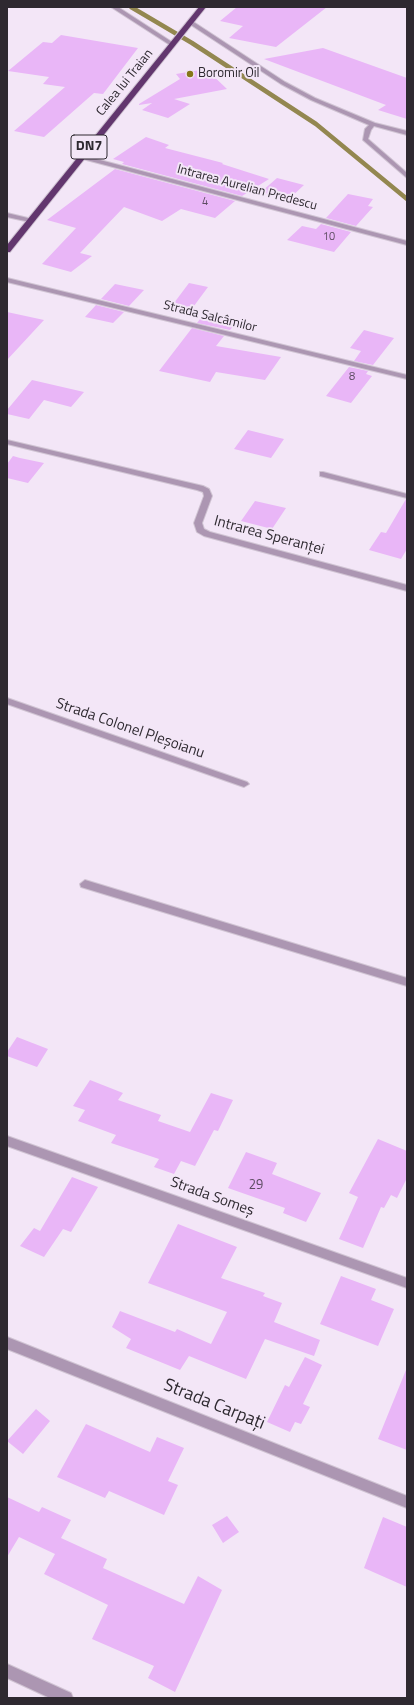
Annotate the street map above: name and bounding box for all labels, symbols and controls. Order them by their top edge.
street label: Calea lui Traian [93,47,157,119]
place label: Boromir Oil [198,66,260,82]
marker: Boromir Oil [185,69,195,79]
road number: DN7 [71,135,107,159]
street label: Intrarea Aurelian Predescu [175,162,319,214]
house number: 4 [202,195,208,209]
house number: 10 [323,230,335,244]
street label: Strada Salcâmilor [162,298,258,336]
house number: 8 [349,370,355,384]
street label: Intrarea Speranței [212,513,326,559]
street label: Strada Colonel Pleșoianu [53,695,207,763]
street label: Strada Someș [168,1174,256,1220]
house number: 29 [249,1178,263,1194]
street label: Strada Carpați [160,1375,268,1435]

